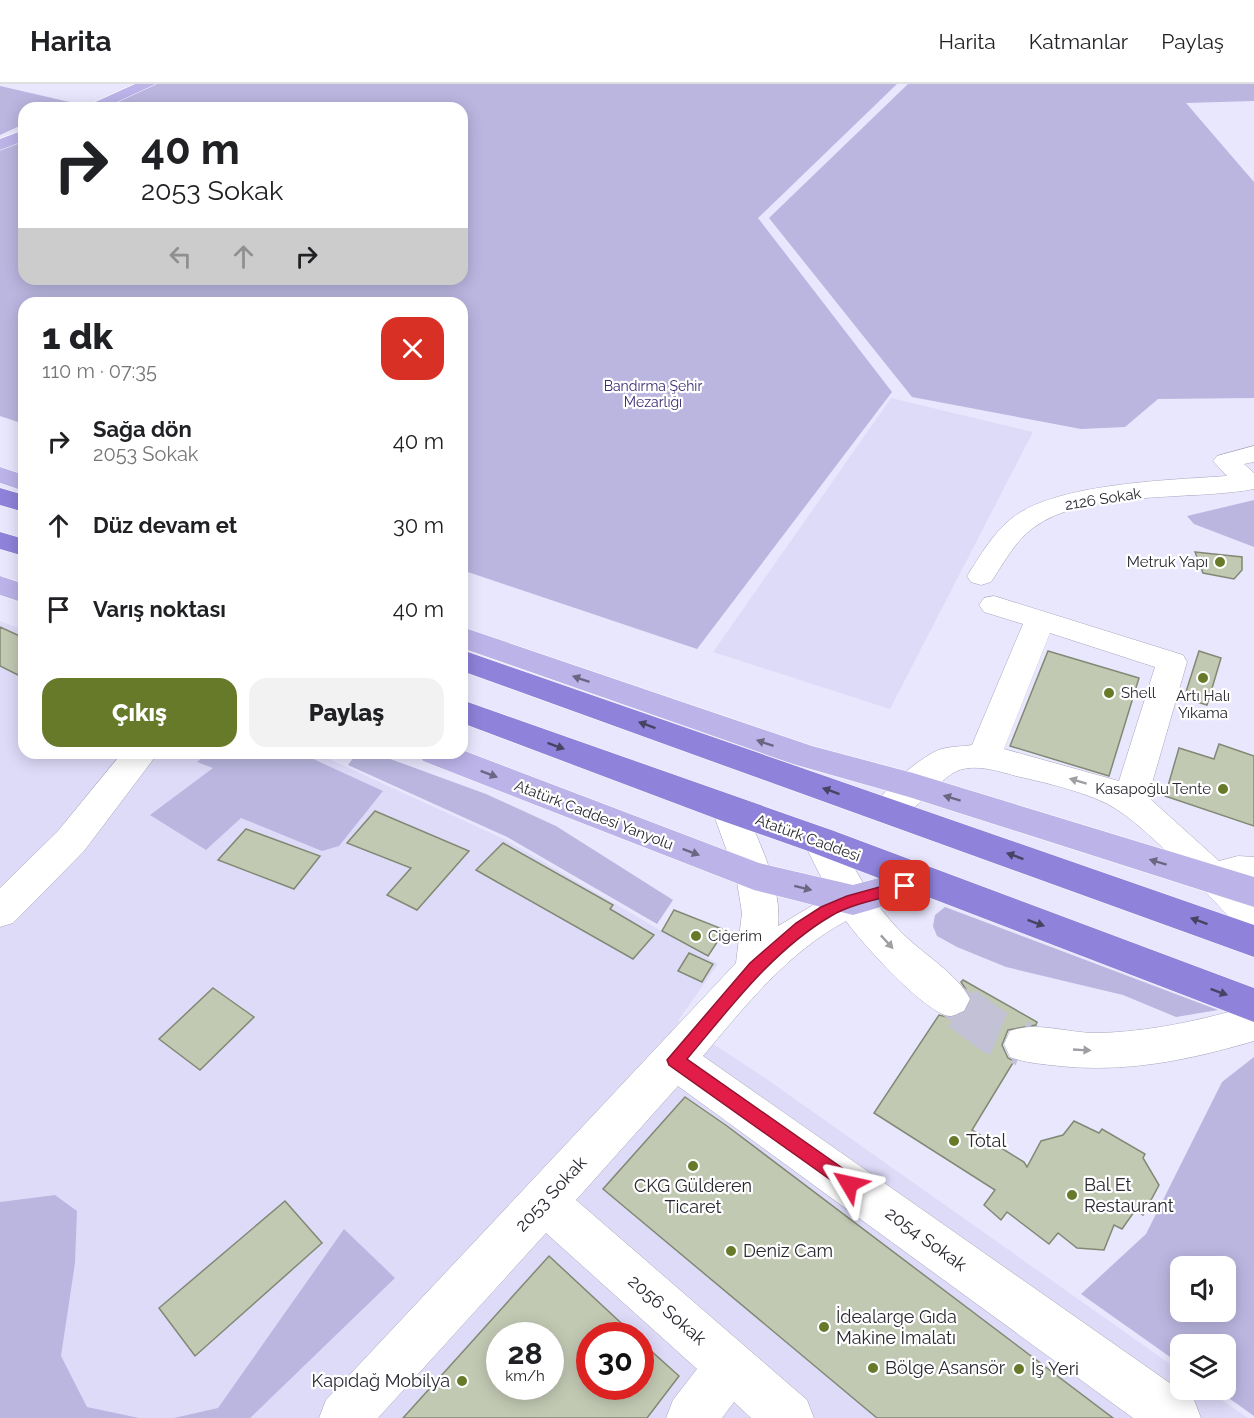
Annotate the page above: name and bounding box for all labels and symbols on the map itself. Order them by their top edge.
park label: Bandırma Şehir Mezarlığı [604,378,702,410]
street label: 2126 Sokak [1064,484,1142,514]
place label: Metruk Yapı [1127,553,1208,571]
marker: Metruk Yapı [1213,555,1227,569]
marker: Artı Halı Yıkama [1196,671,1210,685]
one-way arrow [572,673,590,683]
place label: Shell [1121,684,1157,702]
marker: Shell [1102,686,1116,700]
place label: Artı Halı Yıkama [1176,687,1230,722]
one-way arrow [638,720,656,730]
one-way arrow [756,737,774,747]
one-way arrow [547,741,565,751]
one-way arrow [480,770,498,779]
street label: Atatürk Caddesi Yanyolu [512,776,676,854]
one-way arrow [1069,776,1087,785]
place label: Kasapoğlu Tente [1095,780,1211,798]
marker: Kasapoğlu Tente [1216,782,1230,796]
one-way arrow [822,785,840,795]
one-way arrow [943,793,961,802]
street label: Atatürk Caddesi [753,811,863,865]
one-way arrow [682,847,700,857]
one-way arrow [1006,850,1024,860]
one-way arrow [1149,856,1167,866]
pin [879,860,930,911]
one-way arrow [794,884,812,894]
one-way arrow [1190,915,1208,925]
one-way arrow [1028,919,1046,929]
place label: Ciğerim [708,927,762,945]
marker: Ciğerim [689,929,703,943]
one-way arrow [880,935,894,950]
one-way arrow [1210,987,1228,997]
one-way arrow [1072,1045,1091,1055]
place label: Total [966,1130,1006,1151]
marker: Total [947,1134,961,1148]
street label: 2053 Sokak [511,1151,591,1236]
position arrow [817,1152,881,1216]
marker: CKG Gülderen Ticaret [686,1159,700,1173]
place label: Bal Et Restaurant [1084,1174,1174,1216]
place label: CKG Gülderen Ticaret [634,1175,752,1217]
marker: Bal Et Restaurant [1065,1188,1079,1202]
street label: 2054 Sokak [882,1202,971,1275]
place label: Deniz Cam [743,1240,833,1261]
marker: Deniz Cam [724,1244,738,1258]
street label: 2056 Sokak [624,1270,711,1349]
place label: İdealarge Gıda Makine İmalatı [836,1306,957,1348]
marker: İdealarge Gıda Makine İmalatı [817,1320,831,1334]
speed limit sign: 30 [576,1322,654,1400]
place label: Bölge Asansör [885,1357,1006,1378]
place label: İş Yeri [1031,1358,1079,1379]
marker: Bölge Asansör [866,1361,880,1375]
marker: İş Yeri [1012,1362,1026,1376]
place label: Kapıdağ Mobilya [312,1370,450,1391]
marker: Kapıdağ Mobilya [455,1374,469,1388]

